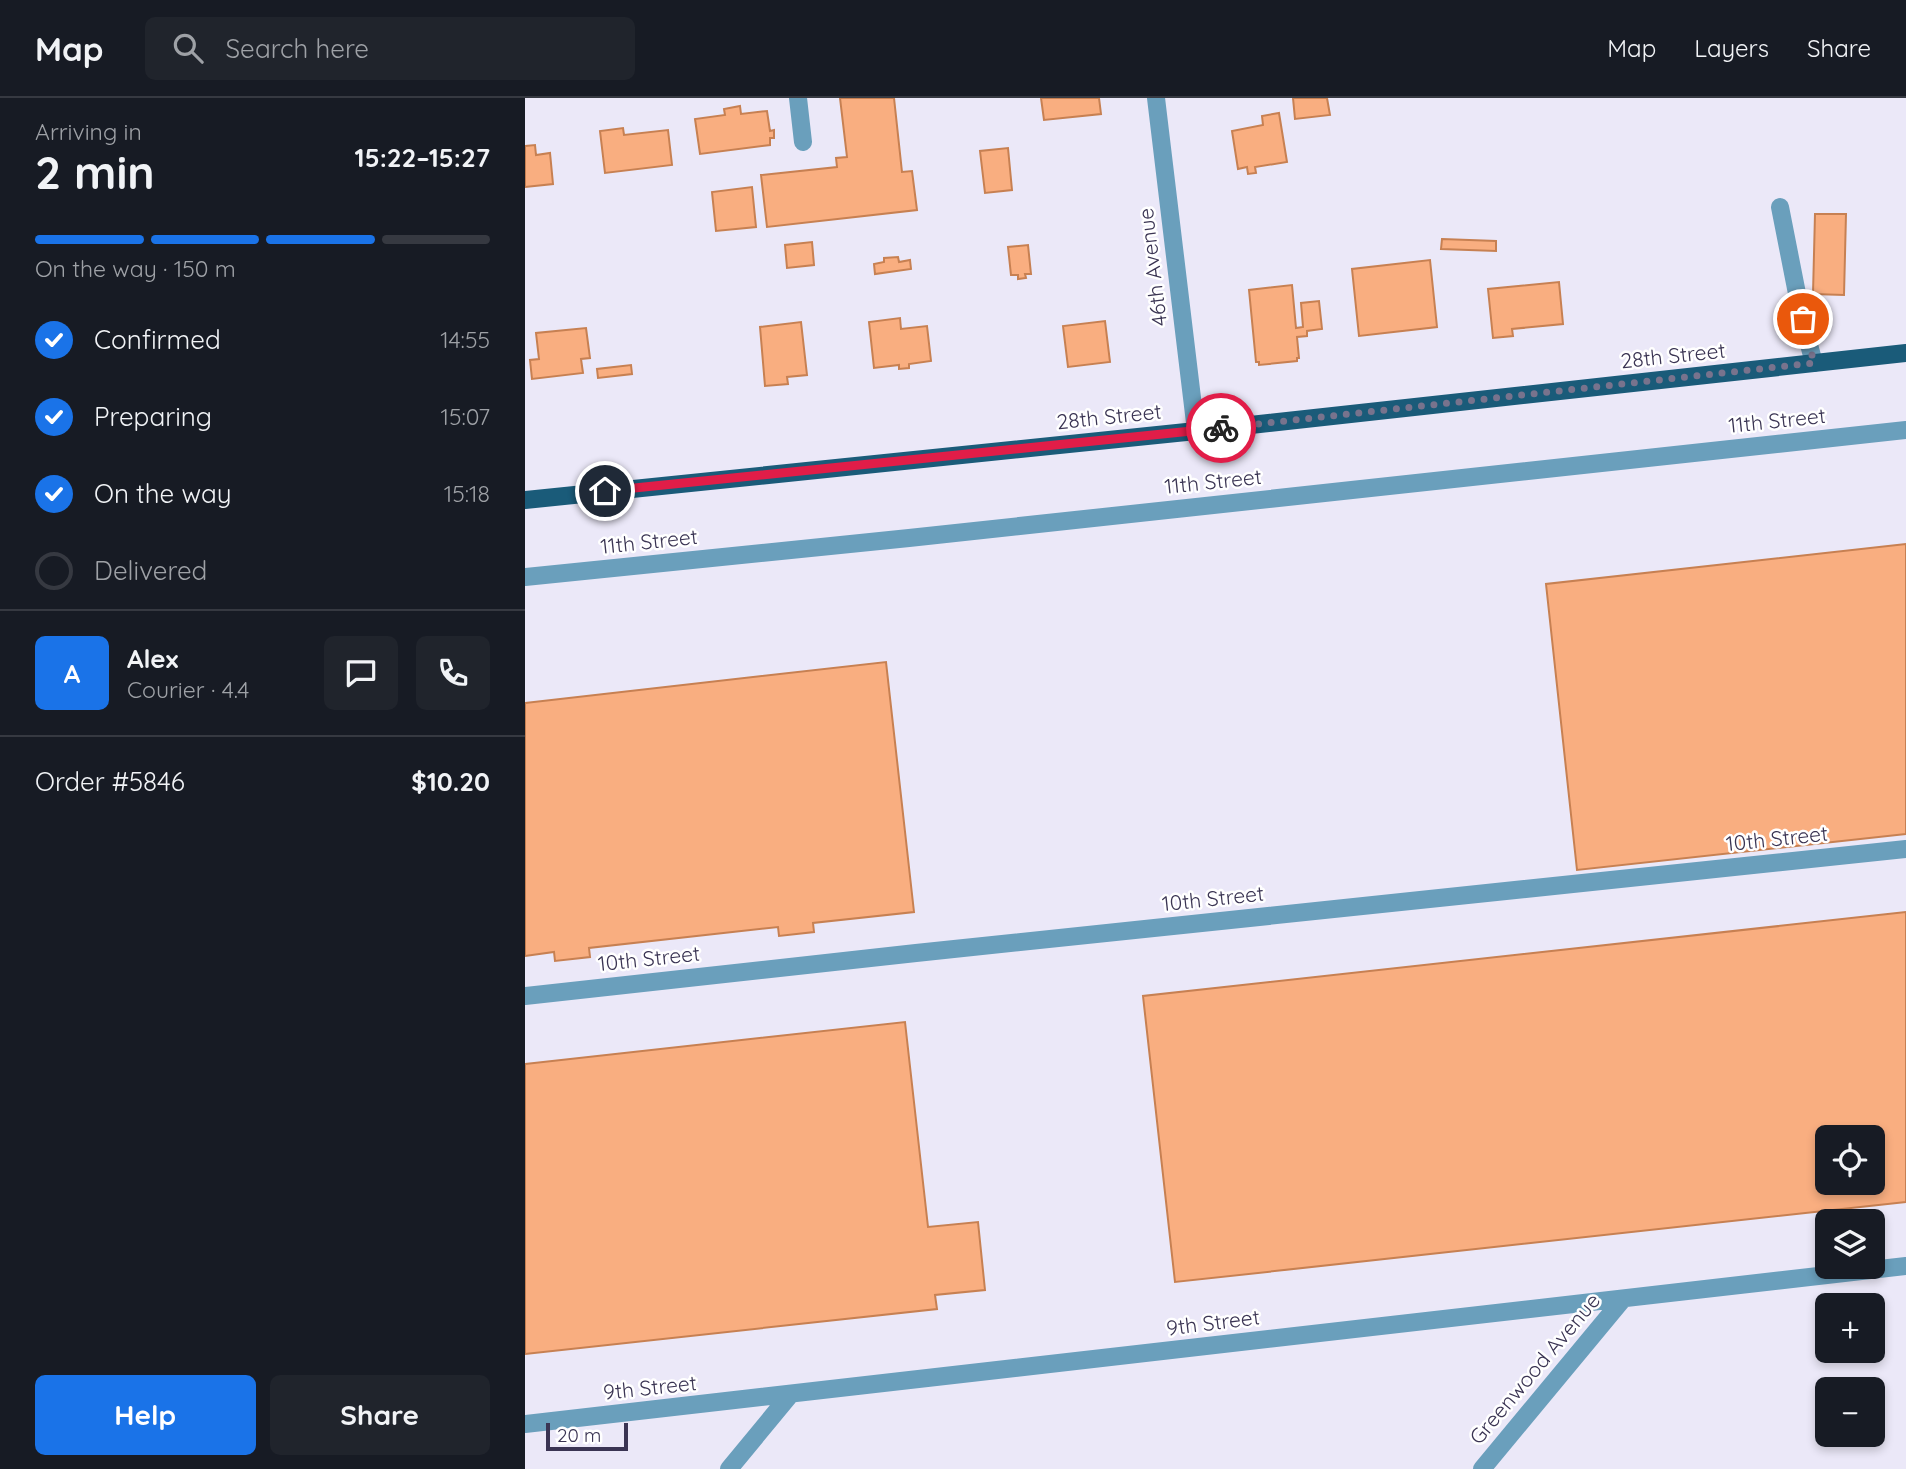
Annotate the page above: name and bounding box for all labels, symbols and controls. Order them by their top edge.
search box [145,17,635,80]
text: Map [35,28,103,69]
icon: search [169,29,207,67]
text: Search here [225,32,369,65]
text: Map [1607,33,1656,63]
text: Layers [1694,33,1769,63]
text: Share [1807,33,1871,63]
text: Arriving in [35,117,142,146]
text: 15:22–15:27 [355,141,490,174]
text: 2 min [35,143,155,201]
street label: 46th Avenue [1132,206,1172,328]
text: On the way · 150 m [35,254,236,283]
pin [1773,289,1833,349]
icon: bag [1784,300,1822,338]
icon: check [35,321,73,359]
text: Confirmed [94,323,221,356]
text: 14:55 [440,325,490,354]
street label: 28th Street [1619,337,1727,373]
courier [1186,393,1256,463]
icon: check [35,398,73,436]
street label: 28th Street [1055,398,1163,434]
text: Preparing [94,400,212,433]
text: 15:07 [440,402,490,431]
street label: 11th Street [1727,402,1827,438]
icon: bike [1202,409,1240,447]
pin [575,461,635,521]
street label: 11th Street [1163,463,1263,499]
icon: home [586,472,624,510]
icon: check [35,475,73,513]
text: On the way [94,477,232,510]
text: 15:18 [444,479,490,508]
street label: 11th Street [599,523,699,559]
text: Delivered [94,554,207,587]
button: chat [324,636,398,710]
button: phone [416,636,490,710]
text: Alex [127,642,178,675]
text: A [64,657,80,690]
text: Courier · 4.4 [127,675,249,704]
text: Order #5846 [35,765,185,798]
text: $10.20 [411,765,490,798]
street label: 10th Street [1725,820,1829,856]
street label: 10th Street [1161,880,1265,916]
street label: 10th Street [597,940,701,976]
map controls [1815,1125,1885,1447]
button: locate [1815,1125,1885,1195]
button: layers [1815,1209,1885,1279]
street label: Greenwood Avenue [1463,1287,1605,1449]
button: + [1815,1293,1885,1363]
street label: 9th Street [1165,1303,1261,1341]
street label: 9th Street [602,1369,698,1405]
button: Help [35,1375,256,1455]
button: Share [270,1375,490,1455]
button: − [1815,1377,1885,1447]
scale bar [546,1420,628,1452]
text: 20 m [557,1423,601,1447]

